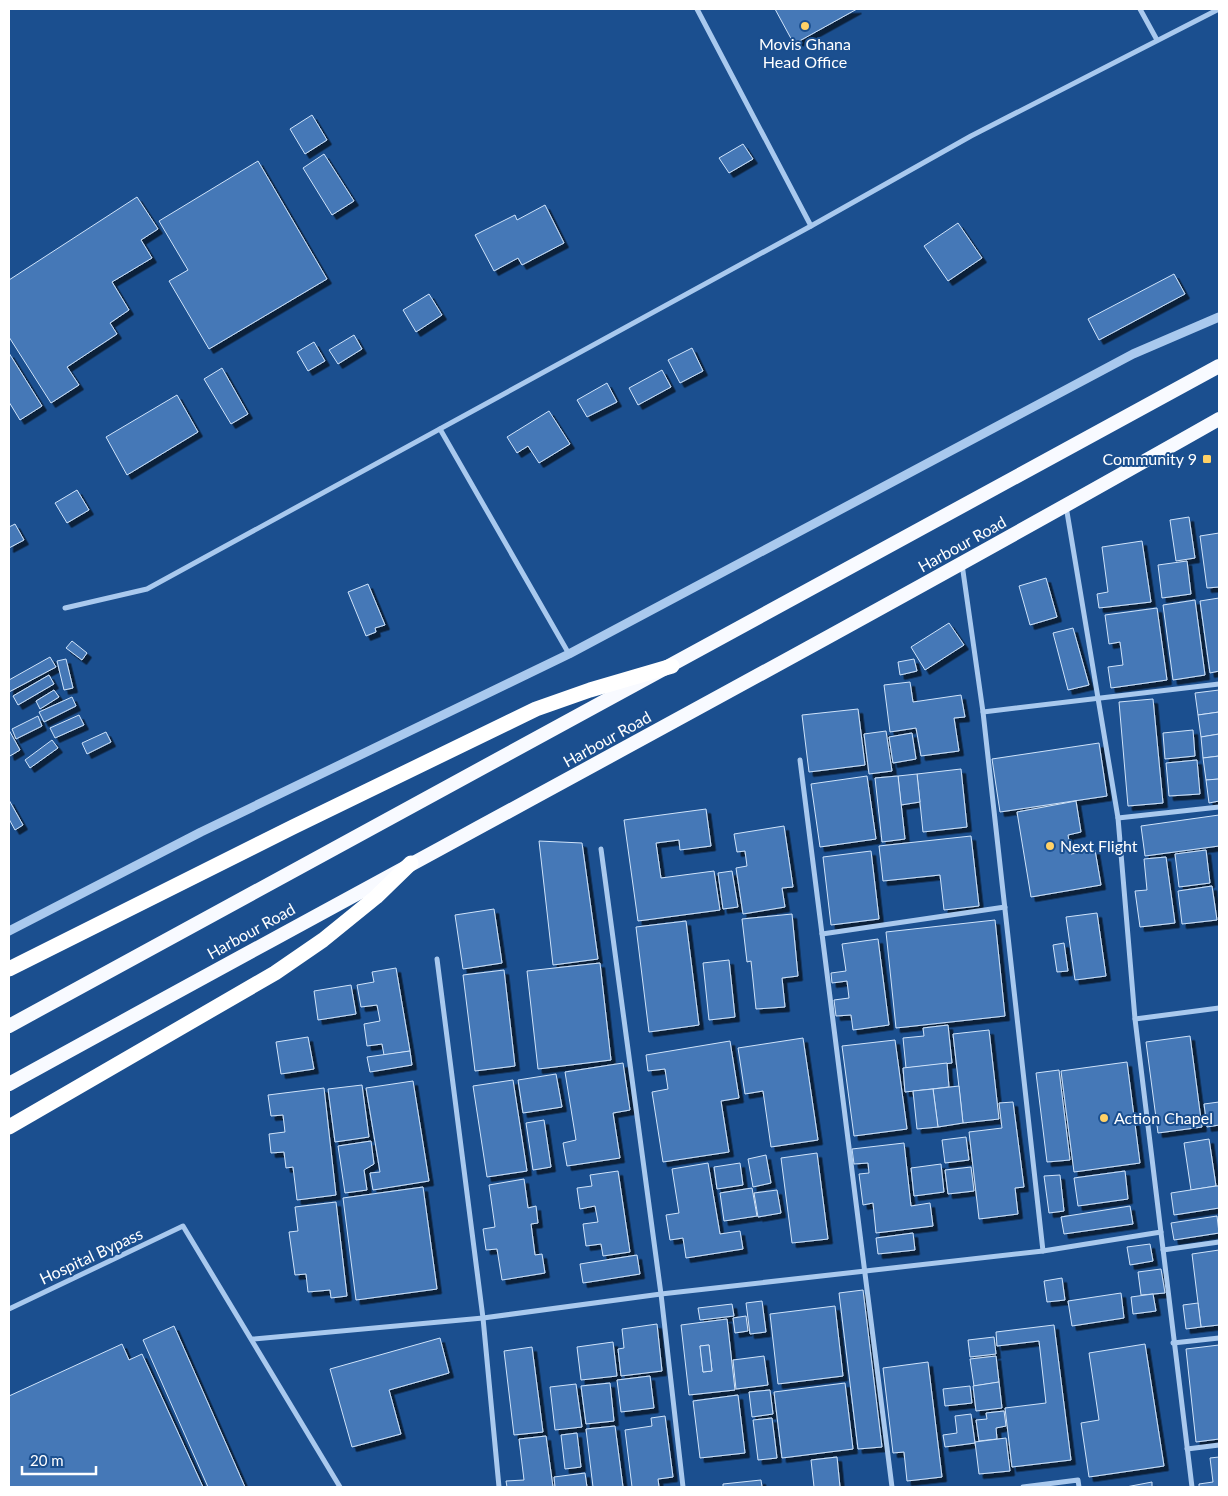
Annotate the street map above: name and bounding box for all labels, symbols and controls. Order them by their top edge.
marker: Movis Ghana Head Office [799,20,811,32]
place label: Movis Ghana Head Office [759,34,851,71]
place label: Community 9 [1102,449,1197,468]
marker: Community 9 [1201,453,1213,465]
street label: Harbour Road [914,512,1009,576]
street label: Harbour Road [559,707,654,771]
place label: Next Flight [1060,836,1138,855]
marker: Next Flight [1044,840,1056,852]
street label: Harbour Road [203,899,298,963]
place label: Action Chapel [1114,1108,1213,1127]
marker: Action Chapel [1098,1112,1110,1124]
street label: Hospital Bypass [36,1223,145,1288]
scale bar [22,1444,96,1476]
text: 20 m [30,1451,64,1469]

